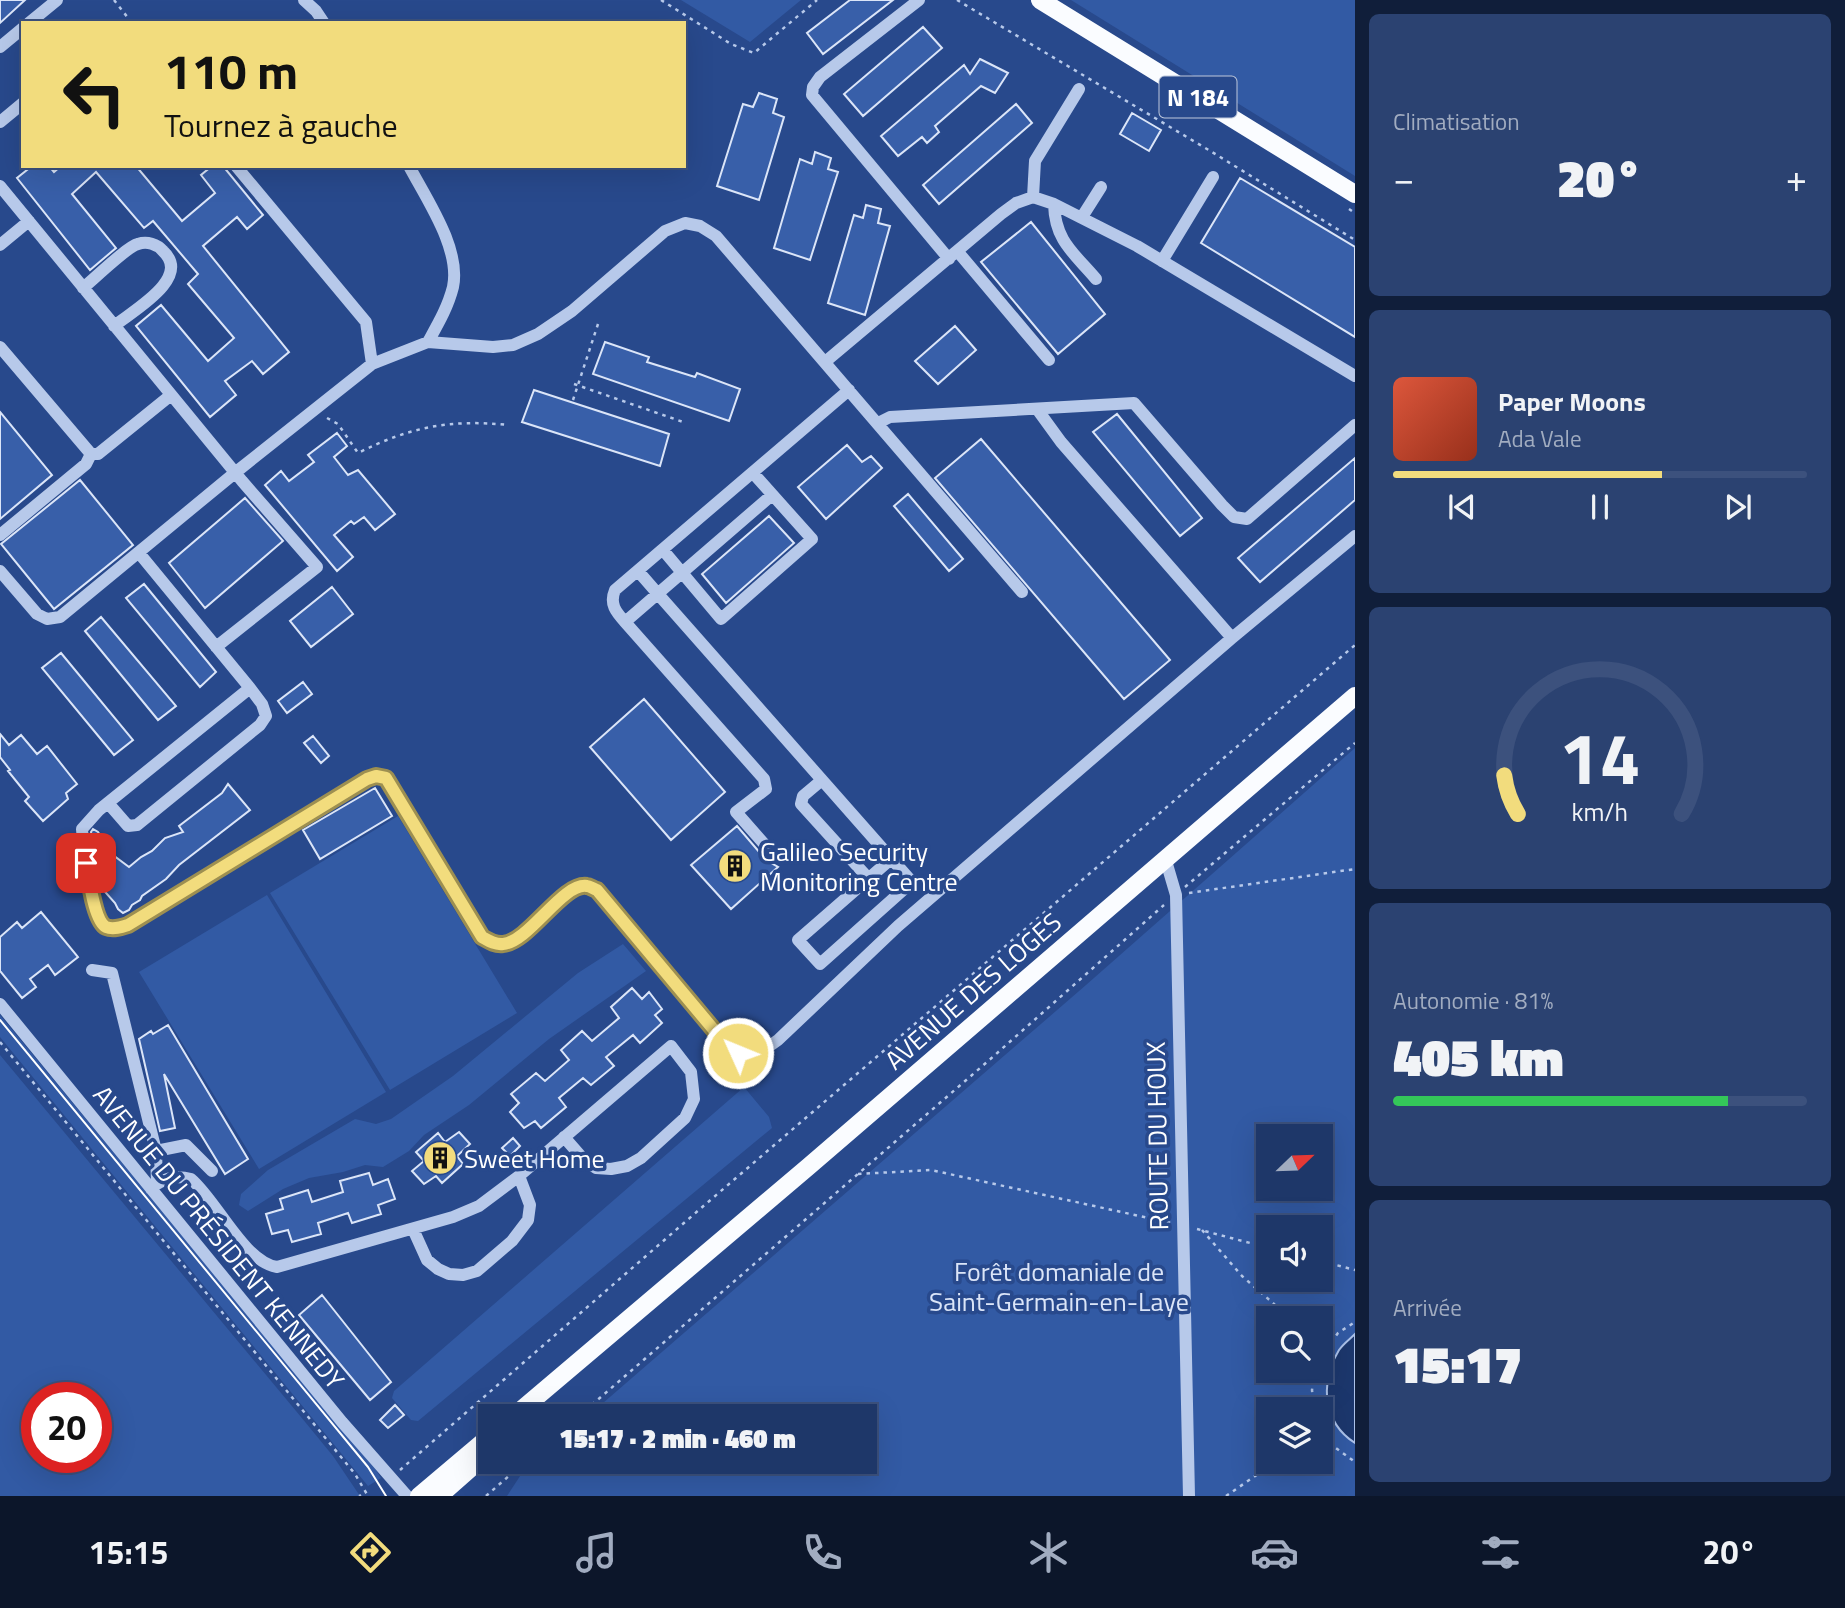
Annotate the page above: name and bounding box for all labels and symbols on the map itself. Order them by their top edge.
road number: N 184 [1160,76,1236,118]
place label: Galileo Security Monitoring Centre [760,832,958,901]
pin [56,833,116,893]
building icon: Galileo Security Monitoring Centre [716,847,754,885]
street label: AVENUE DES LOGES [876,903,1070,1079]
position arrow [701,1016,775,1090]
street label: ROUTE DU HOUX [1136,1041,1178,1231]
street label: AVENUE DU PRÉSIDENT KENNEDY [84,1077,354,1397]
north arrow [1256,1124,1334,1200]
building icon: Sweet Home [421,1139,459,1177]
place label: Sweet Home [464,1139,605,1178]
park label: Forêt domaniale de Saint-Germain-en-Laye [929,1252,1189,1321]
speed limit sign: 20 [21,1382,112,1473]

